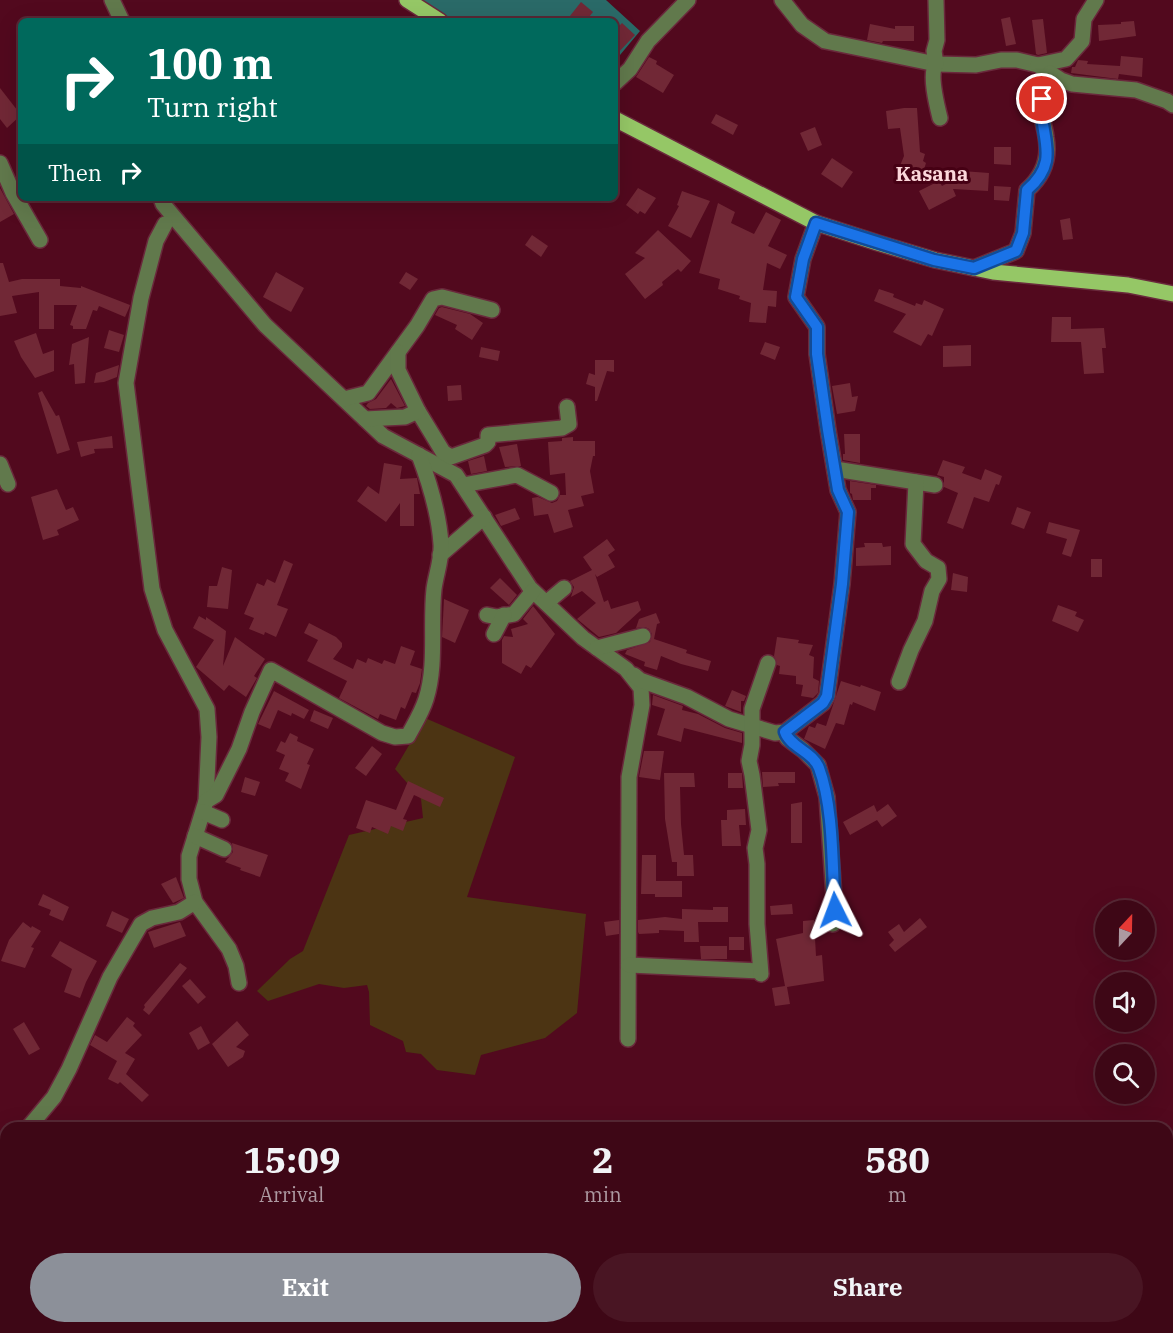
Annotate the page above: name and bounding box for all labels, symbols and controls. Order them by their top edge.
text: 100 m [147,36,273,91]
icon: right [48,42,126,120]
pin [1016,73,1067,124]
icon: arrive [1025,82,1058,115]
text: Turn right [147,89,278,124]
icon: right [114,156,147,189]
text: Then [48,158,102,187]
district label: Kasana [896,160,968,187]
position arrow [803,878,867,942]
north arrow [1095,900,1155,960]
map controls [1095,900,1155,1104]
button: sound [1095,972,1155,1032]
button: search [1095,1044,1155,1104]
text: 15:09 [243,1136,340,1183]
text: 2 [592,1136,614,1183]
text: 580 [865,1136,930,1183]
text: Arrival [259,1181,324,1208]
text: min [584,1181,622,1208]
text: m [888,1181,907,1208]
button: Exit [30,1253,581,1322]
button: Share [593,1253,1143,1322]

